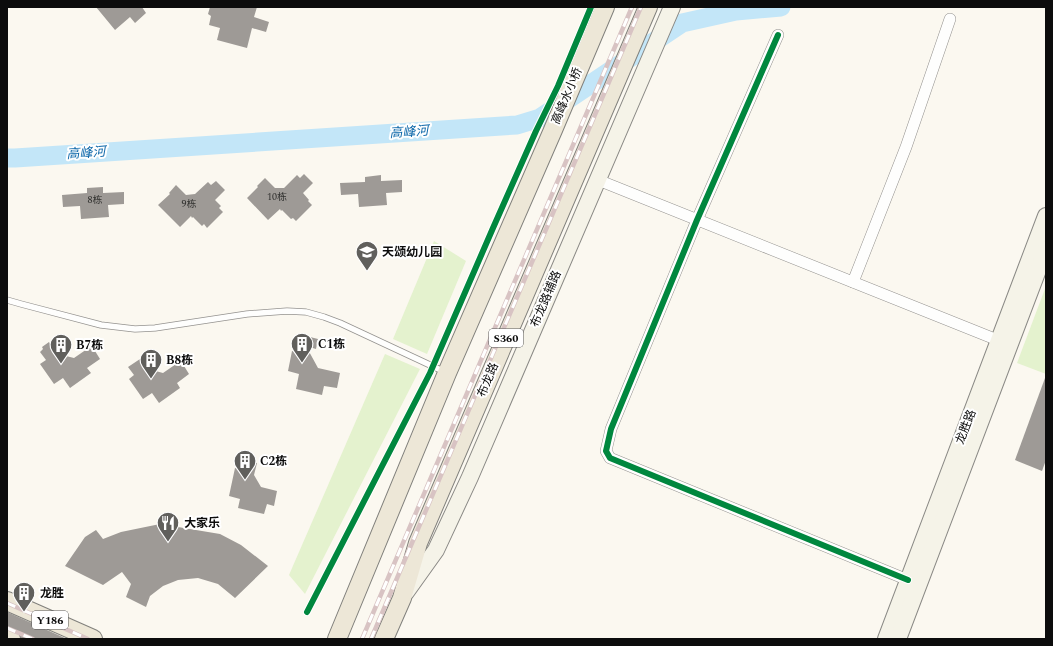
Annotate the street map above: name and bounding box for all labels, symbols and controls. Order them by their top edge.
street label: 高峰水小桥 [547,65,587,127]
water label: 高峰河 [389,120,432,143]
water label: 高峰河 [66,141,109,164]
house number: 10栋 [267,189,287,205]
house number: 8栋 [88,192,103,208]
house number: 9栋 [182,196,197,212]
school or university icon: 天颂幼儿园 [354,239,380,272]
place label: 天颂幼儿园 [382,243,442,262]
street label: 布龙路辅路 [526,268,566,330]
road number: S360 [489,329,523,347]
building icon: C1栋 [289,331,315,364]
building icon: B7栋 [48,332,74,365]
place label: C1栋 [318,335,345,354]
place label: B7栋 [76,336,103,355]
building icon: B8栋 [138,347,164,380]
place label: B8栋 [166,351,193,370]
street label: 布龙路 [472,360,504,400]
street label: 龙胜路 [951,407,981,447]
building icon: C2栋 [232,448,258,481]
place label: C2栋 [260,452,287,471]
restaurant icon: 大家乐 [155,510,181,543]
place label: 大家乐 [184,514,220,533]
building icon: 龙胜 [11,580,37,613]
place label: 龙胜 [40,584,64,603]
road number: Y186 [32,611,68,629]

